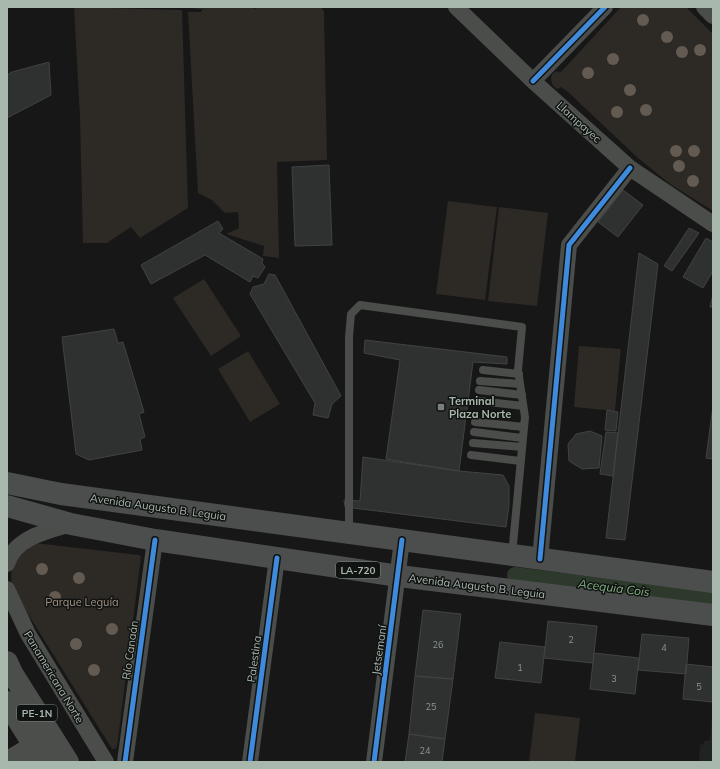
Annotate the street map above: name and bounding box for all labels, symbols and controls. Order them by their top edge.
street label: Llampayec [554,98,605,146]
place label: Terminal Plaza Norte [449,394,511,421]
marker: Terminal Plaza Norte [436,402,446,412]
street label: Avenida Augusto B. Leguia [89,491,227,523]
road number: LA-720 [336,562,380,578]
street label: Avenida Augusto B. Leguia [408,571,546,601]
water label: Acequia Cois [576,576,651,599]
park label: Parque Leguía [45,595,119,609]
street label: Río Canaán [119,620,141,680]
street label: Jetsemaní [369,623,390,676]
street label: Panamericana Norte [21,628,87,726]
house number: 2 [568,634,574,645]
street label: Palestina [244,635,264,683]
house number: 26 [433,639,443,650]
house number: 4 [661,642,667,653]
house number: 1 [517,662,523,673]
house number: 3 [611,673,617,684]
house number: 5 [696,681,702,692]
house number: 25 [426,701,437,712]
road number: PE-1N [17,705,57,721]
house number: 24 [420,745,431,756]

